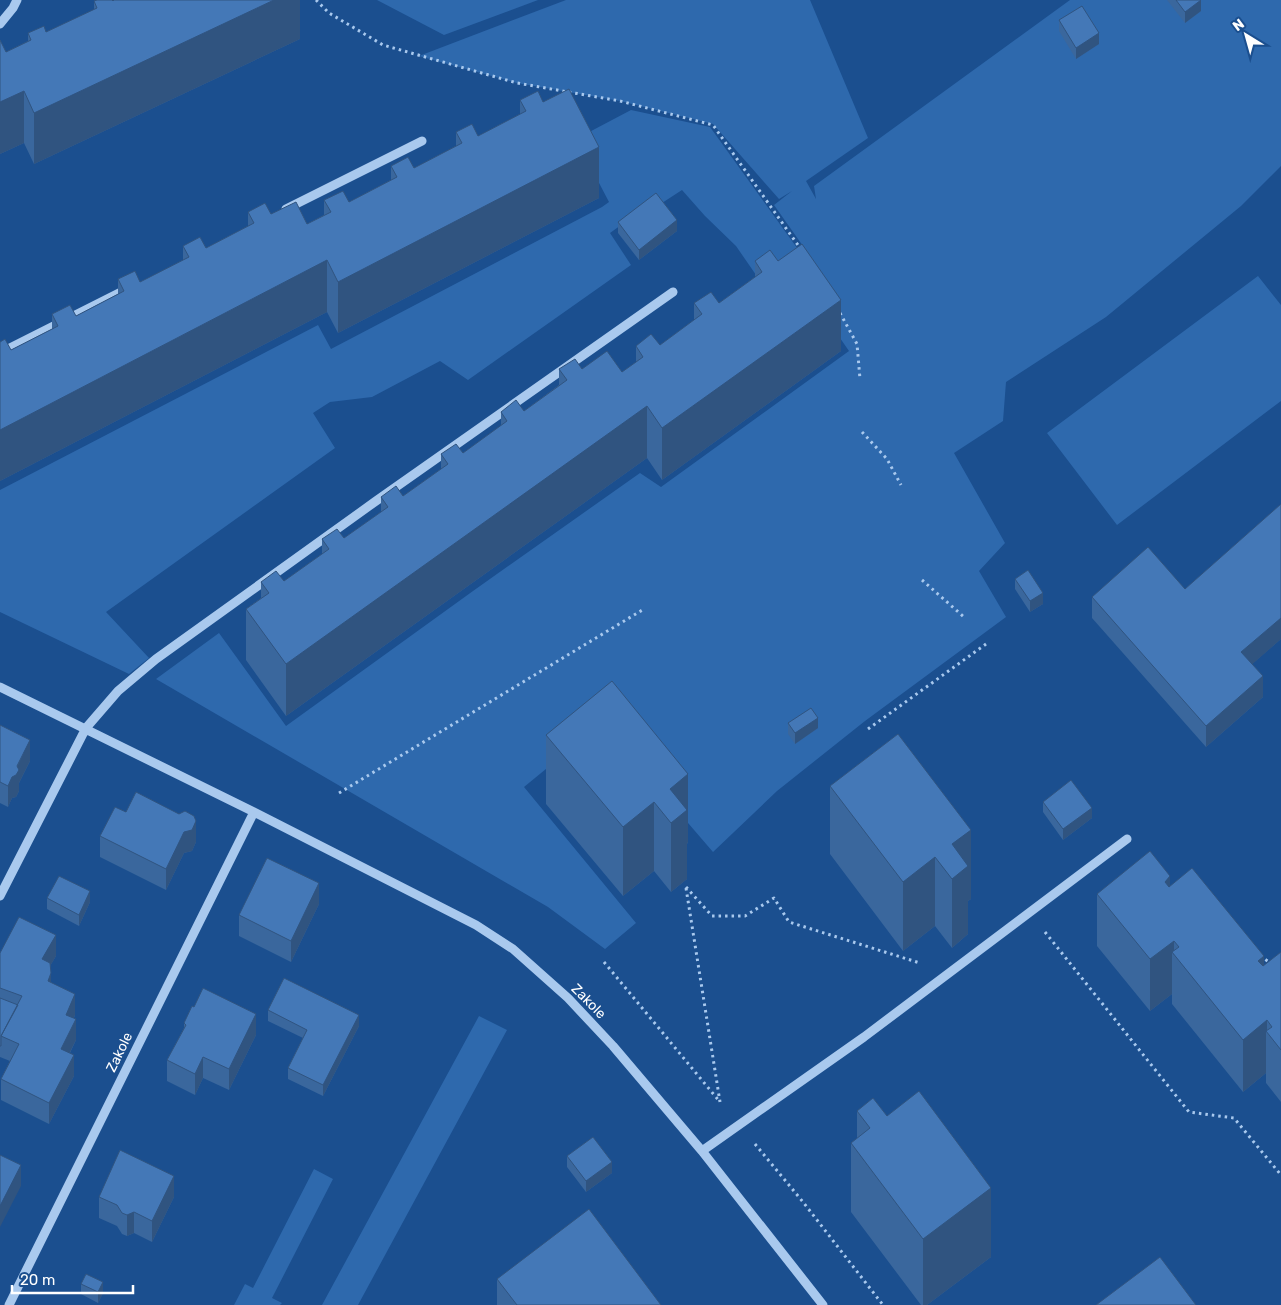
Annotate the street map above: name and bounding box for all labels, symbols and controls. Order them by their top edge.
north arrow [1221,10,1271,60]
text: N [1229,15,1248,35]
street label: Zakole [568,980,610,1022]
street label: Zakole [103,1029,136,1075]
scale bar [12,1262,134,1294]
text: 20 m [20,1271,55,1289]

